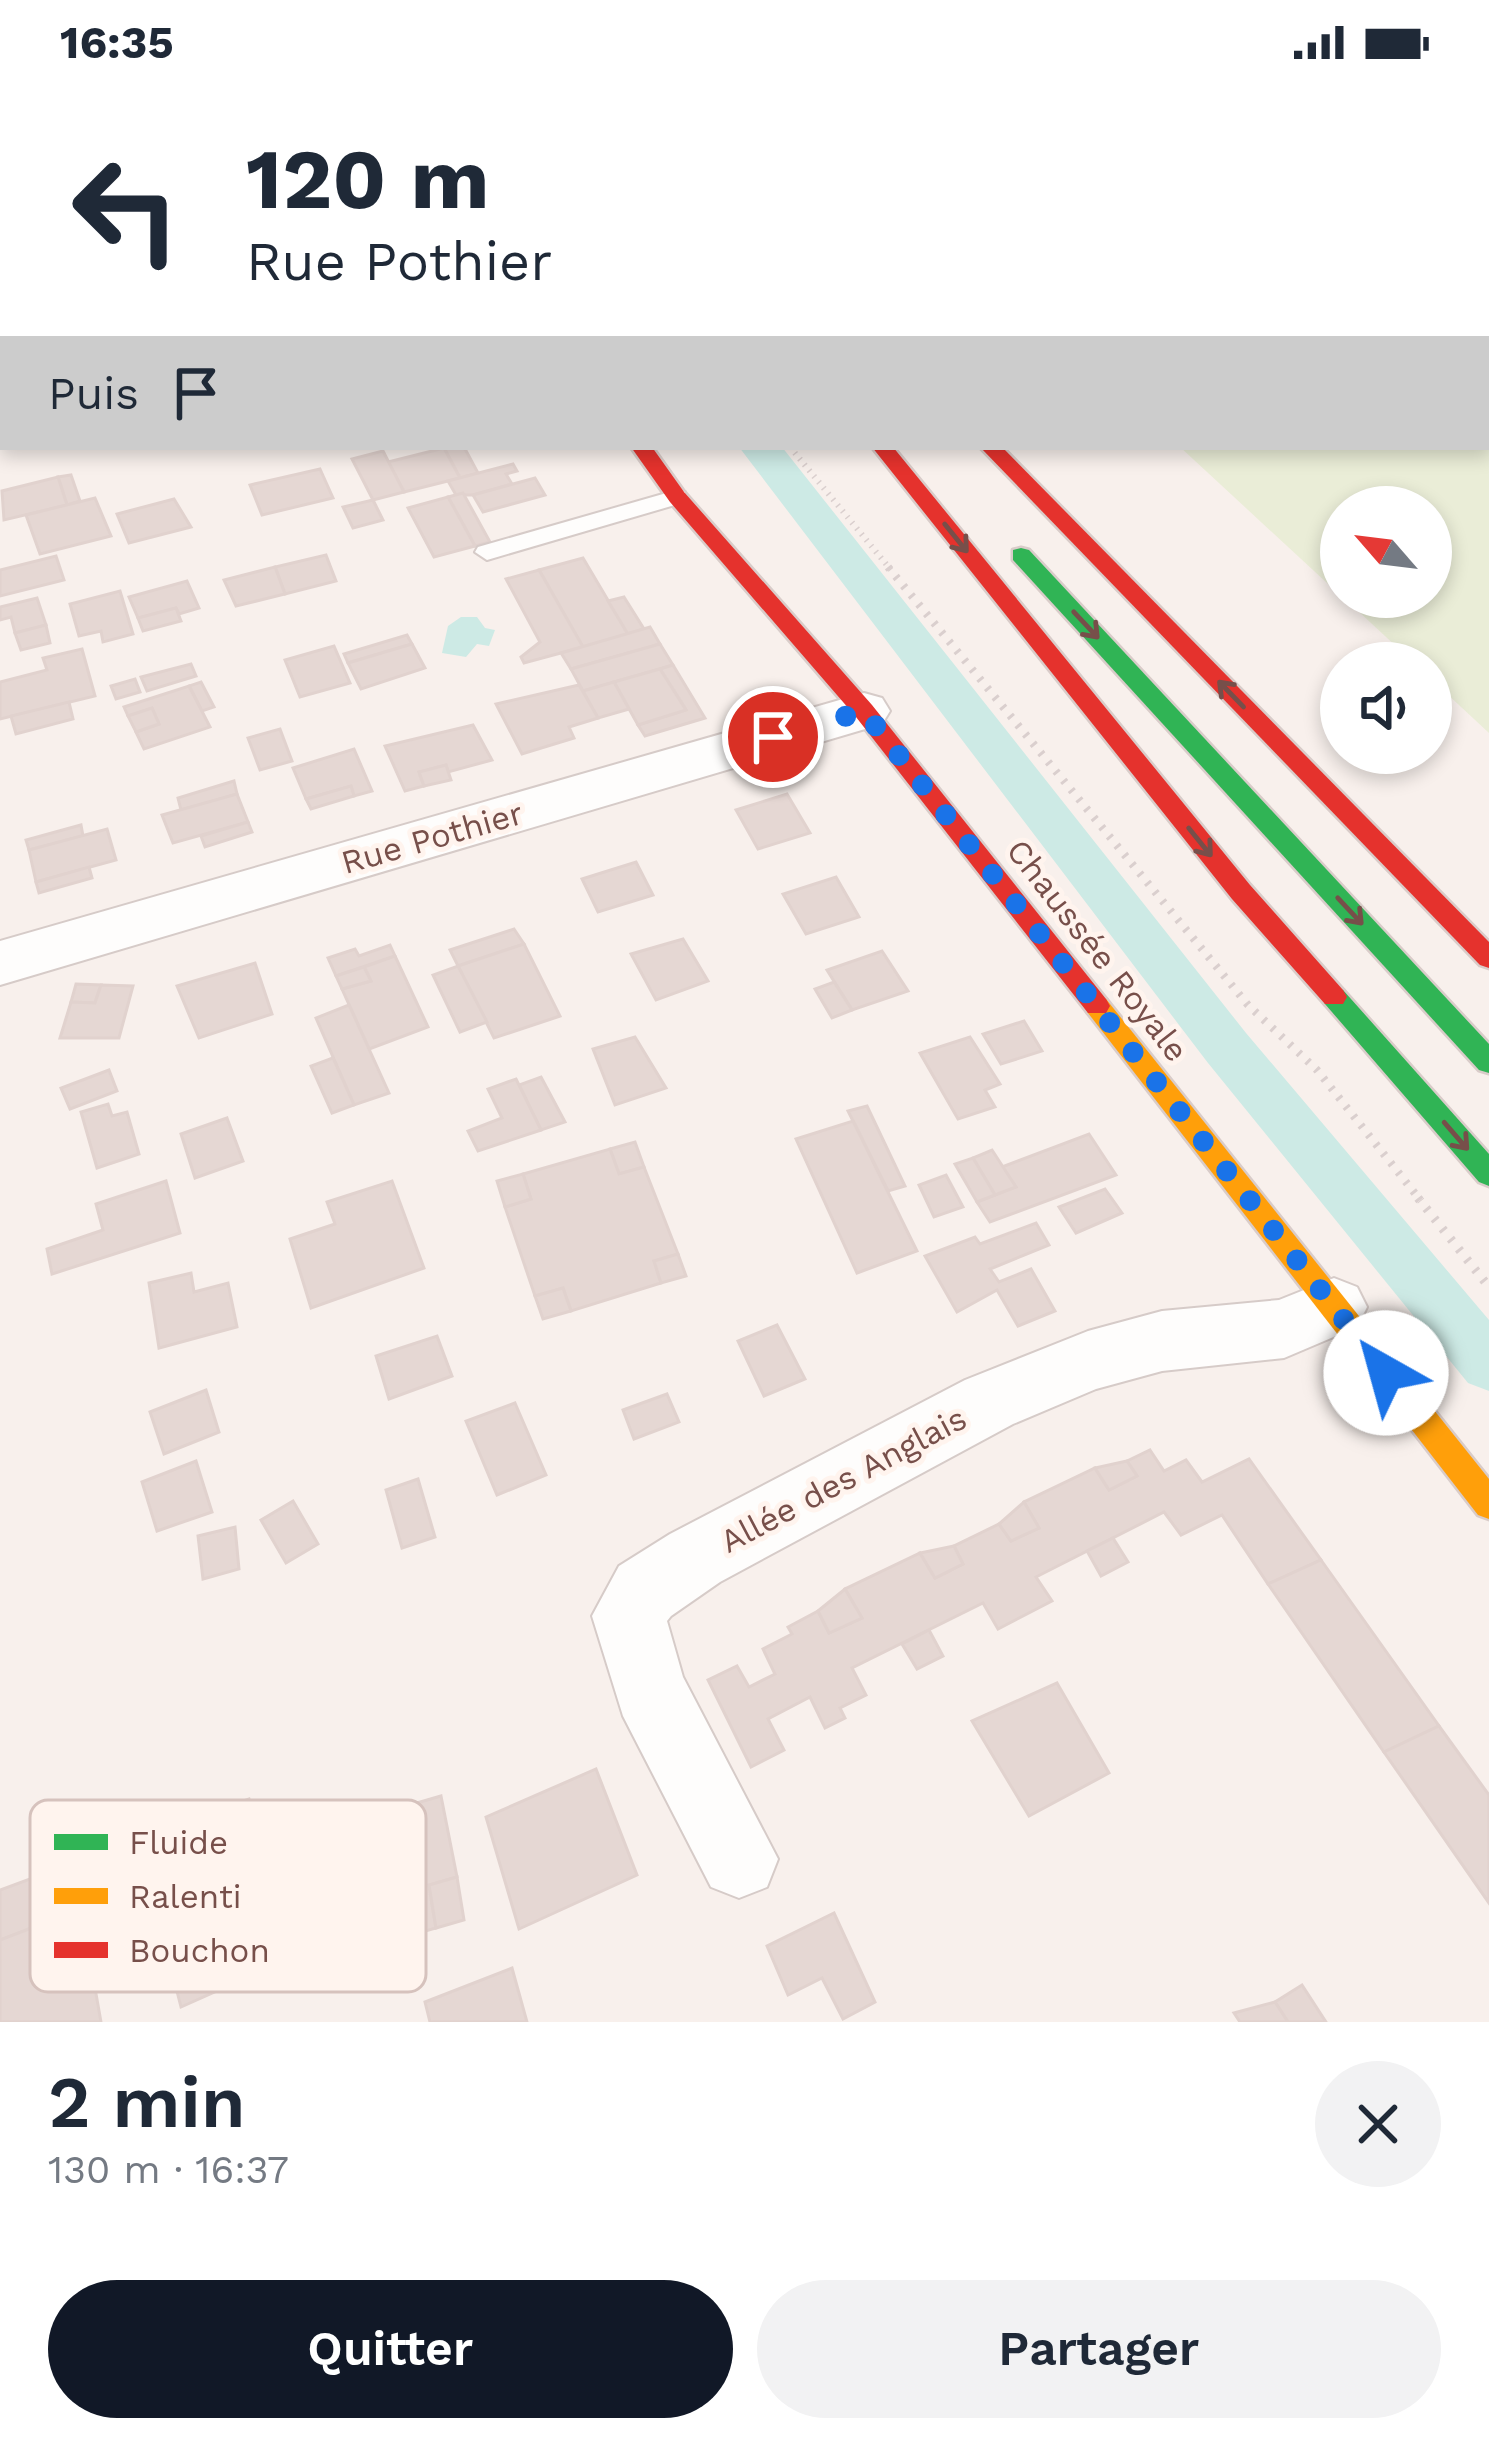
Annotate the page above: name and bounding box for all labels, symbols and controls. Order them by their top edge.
text: 16:35 [60,16,174,69]
text: 120 m [246,130,489,228]
icon: left [48,132,204,288]
text: Rue Pothier [246,230,552,293]
icon: arrive [163,360,229,426]
text: Puis [48,367,139,420]
north arrow [1320,486,1452,618]
map controls [1320,486,1452,774]
one-way arrow [941,522,969,553]
one-way arrow [1071,610,1099,640]
button: sound [1320,642,1452,774]
one-way arrow [1217,680,1246,709]
pin [722,686,824,788]
icon: arrive [740,704,806,770]
street label: Rue Pothier [337,793,527,882]
one-way arrow [1186,825,1213,857]
street label: Chaussée Royale [999,831,1196,1069]
one-way arrow [1336,896,1364,926]
one-way arrow [1442,1120,1469,1151]
position arrow [1323,1310,1449,1436]
street label: Allée des Anglais [714,1398,973,1561]
legend [30,1800,426,1992]
text: Fluide [129,1823,228,1862]
text: Ralenti [129,1877,242,1916]
text: Bouchon [129,1931,270,1970]
text: 2 min [48,2060,246,2144]
button: close [1315,2061,1441,2187]
text: 130 m · 16:37 [48,2147,289,2192]
button: Quitter [48,2280,733,2418]
button: Partager [757,2280,1441,2418]

